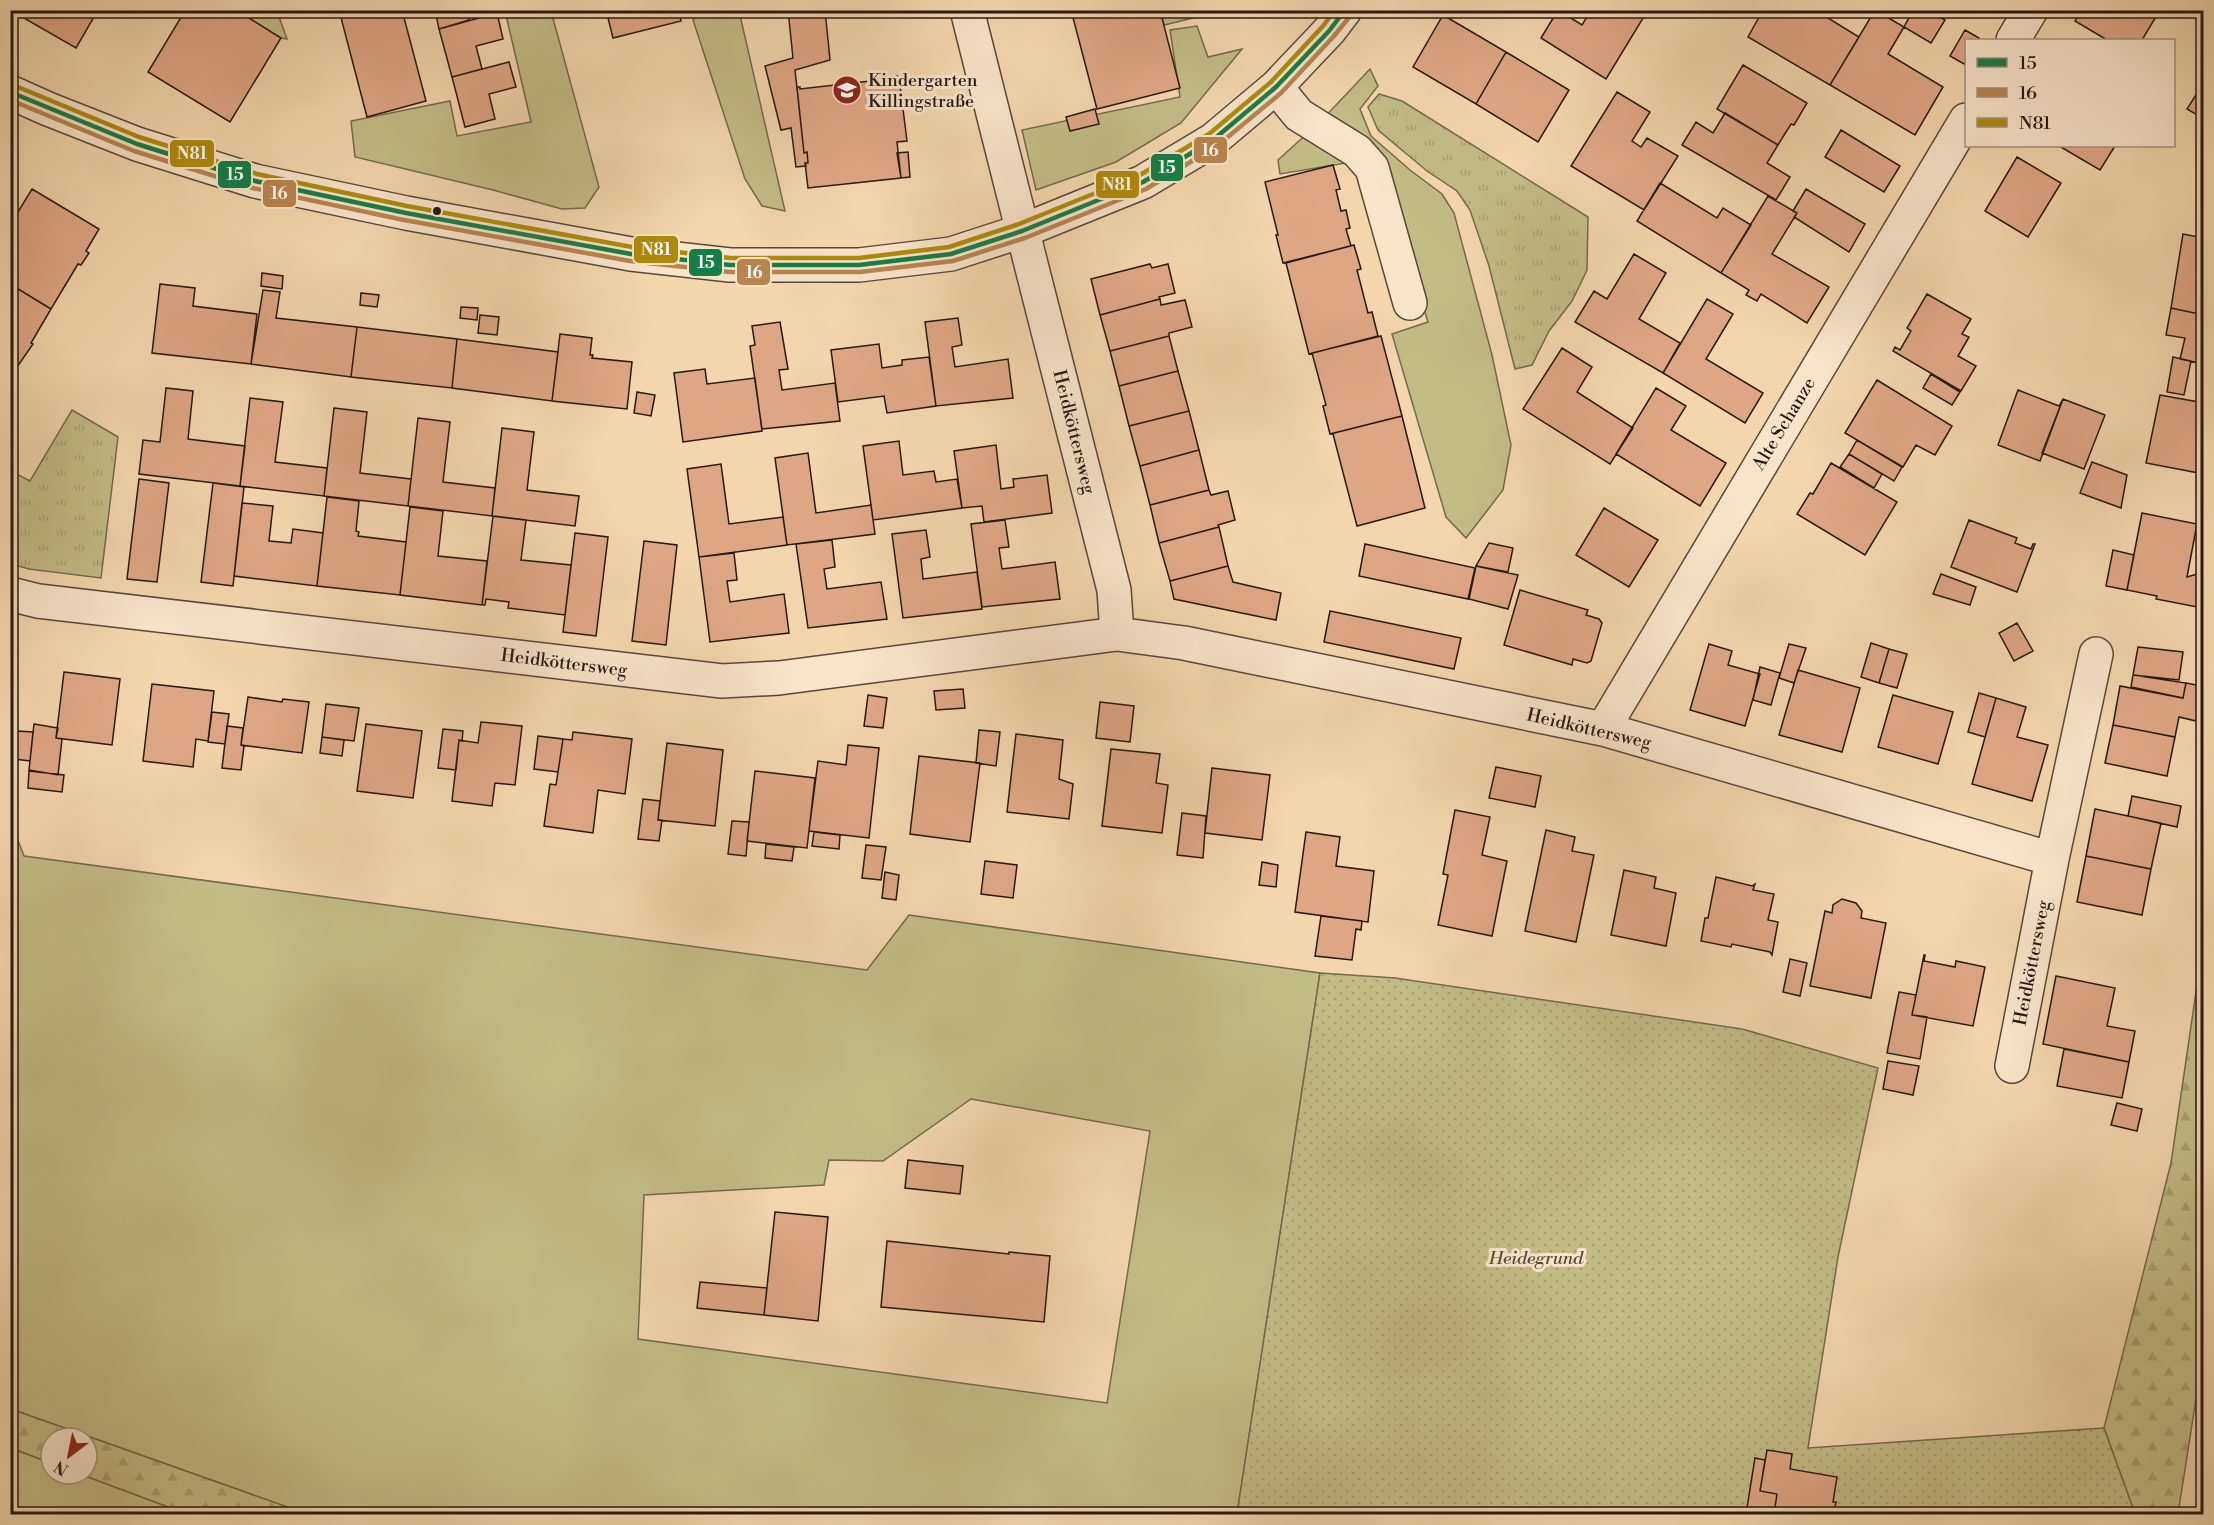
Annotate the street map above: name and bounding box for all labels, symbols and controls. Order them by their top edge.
legend [1965,39,2175,147]
text: 15 [2019,52,2037,75]
place label: Kindergarten Killingstraße [868,69,978,113]
school or university icon: Kindergarten Killingstraße [831,74,863,106]
text: 16 [2019,82,2037,105]
text: N81 [2019,112,2051,135]
line badge: 16 [1193,136,1228,164]
line badge: N81 [169,139,215,168]
text: 16 [1201,141,1219,161]
text: N81 [177,144,207,164]
line badge: 15 [1150,153,1184,182]
text: 15 [1158,158,1176,178]
line badge: 15 [217,160,252,189]
text: 15 [226,165,244,185]
line badge: N81 [1095,170,1140,199]
text: N81 [1102,175,1132,195]
line badge: 16 [262,179,297,208]
text: 16 [270,184,288,204]
unlabelled marker [431,205,443,217]
line badge: N81 [633,235,679,264]
text: N81 [641,240,671,260]
line badge: 15 [688,248,723,277]
text: 15 [697,253,715,273]
line badge: 16 [736,258,771,286]
text: 16 [745,263,763,283]
street label: Heidköttersweg [1047,367,1101,497]
street label: Alte Schanze [1747,373,1821,475]
street label: Heidköttersweg [499,644,629,682]
street label: Heidköttersweg [1524,703,1654,755]
street label: Heidköttersweg [2009,898,2056,1028]
park label: Heidegrund [1488,1247,1584,1270]
north arrow [39,1426,99,1486]
text: N [51,1456,72,1480]

